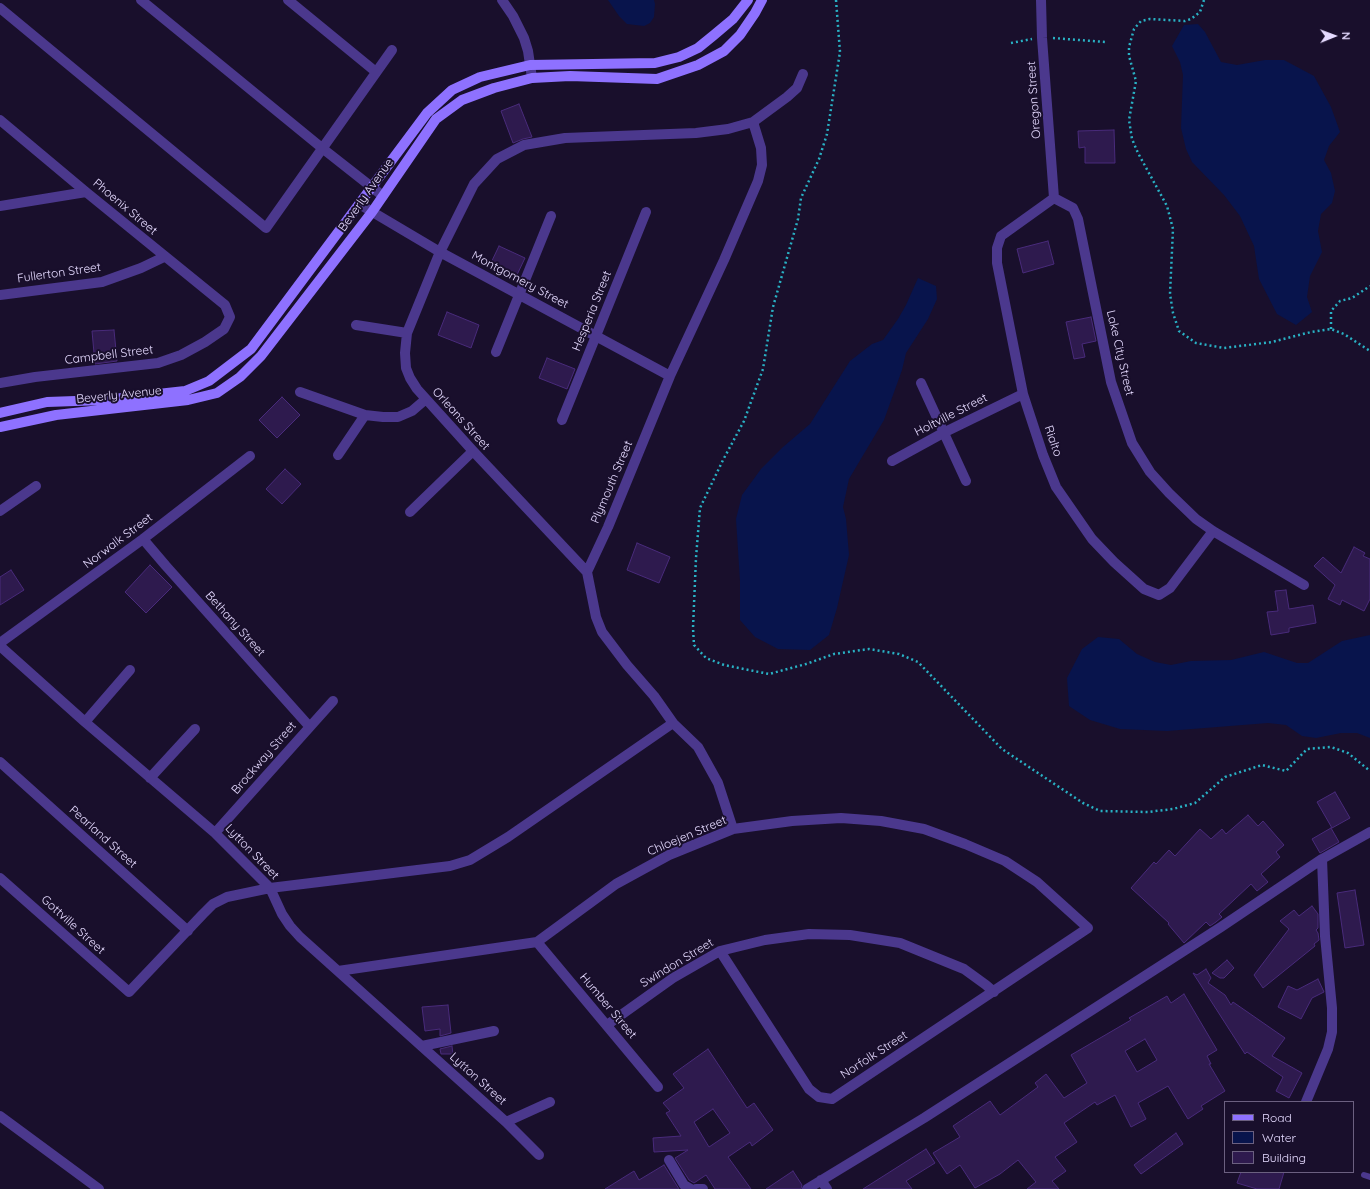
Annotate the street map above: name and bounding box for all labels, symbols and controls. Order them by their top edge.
north arrow [1314,16,1354,56]
text: N [1339,32,1353,40]
street label: Oregon Street [1024,61,1044,139]
street label: Beverly Avenue [335,156,397,234]
street label: Phoenix Street [90,176,160,238]
street label: Montgomery Street [469,248,571,312]
street label: Fullerton Street [16,260,102,286]
street label: Hesperia Street [569,269,615,353]
street label: Lake City Street [1103,309,1137,397]
street label: Campbell Street [64,342,154,368]
street label: Beverly Avenue [76,383,162,407]
street label: Orleans Street [429,385,493,453]
street label: Holtville Street [912,390,990,440]
street label: Rialto [1041,424,1065,458]
street label: Plymouth Street [588,438,636,526]
street label: Norwalk Street [81,510,155,572]
street label: Bethany Street [202,589,268,659]
street label: Brockway Street [229,719,299,797]
street label: Pearland Street [66,803,140,871]
street label: Chloejen Street [645,813,729,859]
street label: Lytton Street [222,821,282,883]
street label: Gottville Street [38,893,108,957]
street label: Swindon Street [638,936,716,990]
street label: Humber Street [576,970,640,1042]
street label: Norfolk Street [838,1028,910,1082]
street label: Lytton Street [447,1050,509,1108]
legend [1224,1101,1354,1173]
text: Road [1262,1110,1292,1125]
text: Water [1262,1130,1296,1145]
text: Building [1262,1150,1306,1165]

